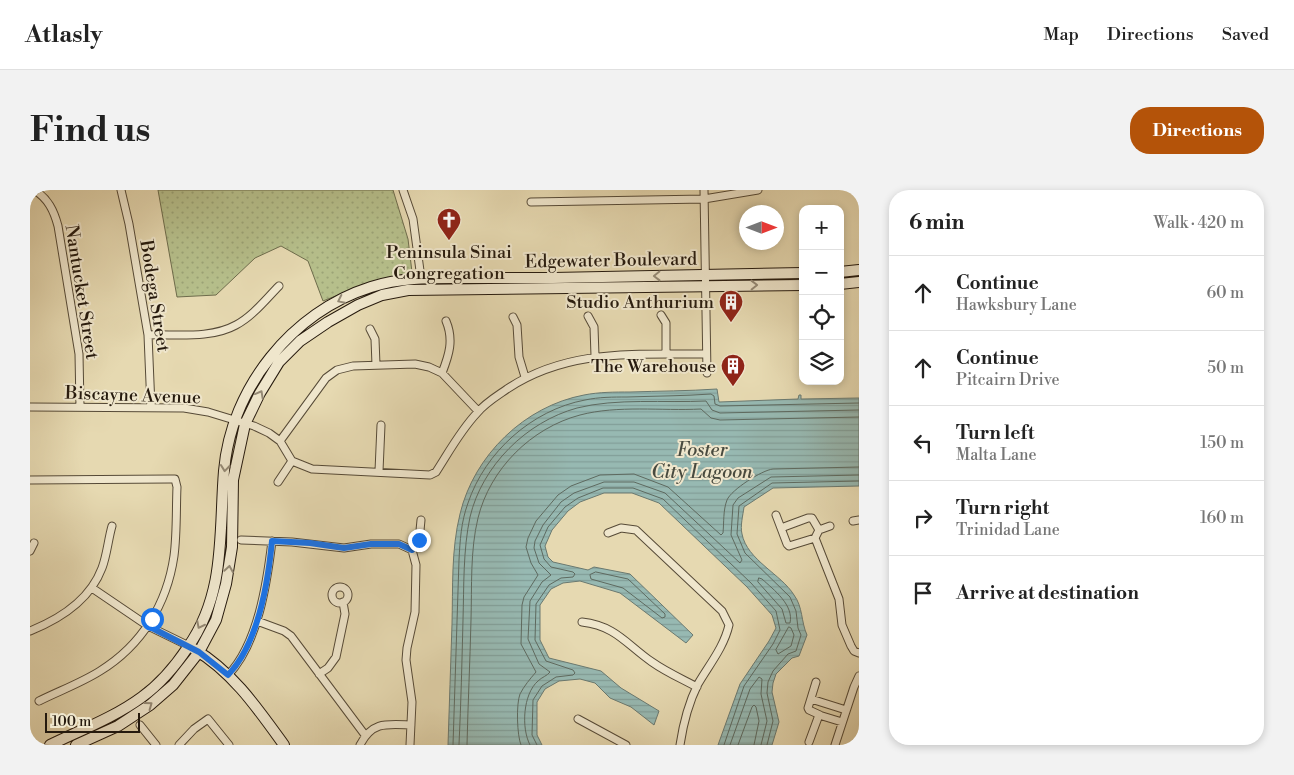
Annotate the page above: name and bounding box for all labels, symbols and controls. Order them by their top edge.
text: Atlasly [25,20,102,50]
text: Map [1043,23,1079,46]
text: Directions [1107,23,1194,46]
text: Saved [1222,23,1269,46]
button: Directions [1130,107,1264,154]
text: Find us [30,109,150,152]
north arrow [739,205,784,250]
map controls [799,205,844,385]
button: + [799,205,844,250]
church icon: Peninsula Sinai Congregation [436,207,462,241]
text: 6 min [909,210,964,236]
text: Walk · 420 m [1154,213,1244,233]
street label: Nantucket Street [60,223,104,362]
street label: Bodega Street [134,237,175,354]
place label: Peninsula Sinai Congregation [386,241,512,285]
street label: Edgewater Boulevard [525,247,698,274]
button: − [799,250,844,295]
one-way arrow [652,271,660,281]
text: Continue [956,271,1039,295]
icon: ahead [909,279,937,307]
one-way arrow [751,280,759,290]
text: 60 m [1206,283,1244,303]
building icon: Studio Anthurium [718,289,744,323]
place label: Studio Anthurium [566,291,714,314]
one-way arrow [337,294,346,304]
button: locate [799,295,844,340]
text: Hawksbury Lane [956,295,1077,315]
button: layers [799,340,844,385]
text: Continue [956,346,1039,370]
building icon: The Warehouse [720,353,746,387]
icon: ahead [909,354,937,382]
place label: The Warehouse [591,355,716,378]
text: 50 m [1207,358,1244,378]
text: Pitcairn Drive [956,370,1060,390]
street label: Biscayne Avenue [64,382,201,409]
one-way arrow [254,391,264,400]
text: Turn left [956,421,1035,445]
icon: left [909,429,937,457]
text: 150 m [1200,433,1244,453]
water label: Foster City Lagoon [651,438,753,484]
text: Malta Lane [956,445,1037,465]
one-way arrow [219,464,230,472]
text: Turn right [956,496,1049,520]
icon: right [909,504,937,532]
text: 160 m [1200,508,1244,528]
text: Trinidad Lane [956,520,1060,540]
route end [408,529,431,552]
one-way arrow [223,565,234,573]
icon: arrive [909,579,937,607]
text: Arrive at destination [956,581,1139,605]
route start [141,608,164,631]
one-way arrow [196,620,206,629]
one-way arrow [143,702,153,711]
scale bar [45,710,140,733]
text: 100 m [52,713,91,731]

